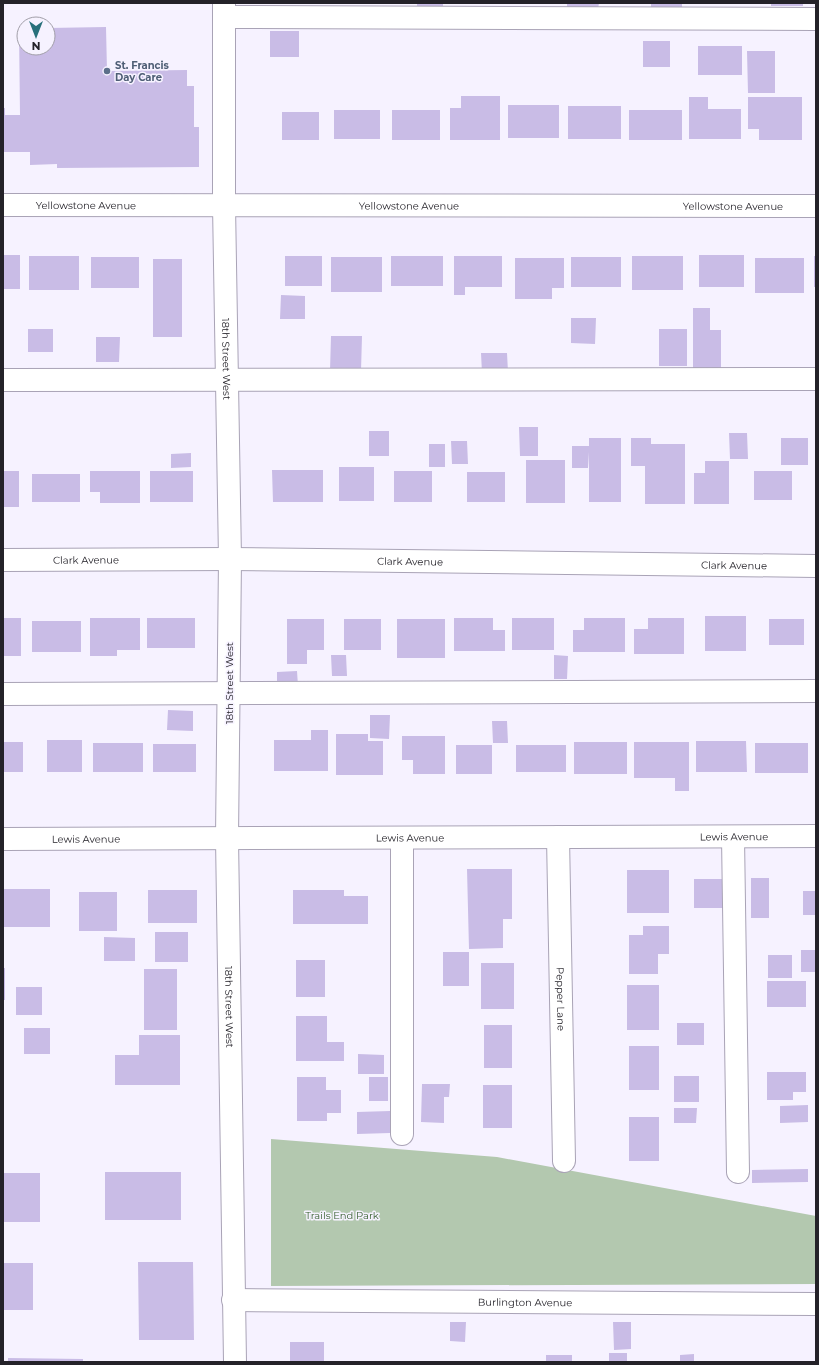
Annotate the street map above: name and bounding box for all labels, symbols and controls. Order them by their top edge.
north arrow [16,16,56,56]
text: N [32,39,40,53]
place label: St. Francis Day Care [115,59,169,84]
marker: St. Francis Day Care [102,66,112,76]
street label: Yellowstone Avenue [36,199,136,212]
street label: Yellowstone Avenue [359,199,459,212]
street label: Yellowstone Avenue [683,199,783,212]
street label: 18th Street West [219,318,234,400]
street label: Clark Avenue [53,553,119,566]
street label: Clark Avenue [377,554,443,568]
street label: Clark Avenue [701,558,767,572]
street label: 18th Street West [223,642,236,724]
street label: Lewis Avenue [700,830,768,843]
street label: Lewis Avenue [376,831,444,844]
street label: Lewis Avenue [52,832,120,845]
street label: 18th Street West [222,966,237,1048]
street label: Pepper Lane [554,967,568,1031]
park label: Trails End Park [305,1209,379,1222]
street label: Burlington Avenue [478,1295,572,1309]

